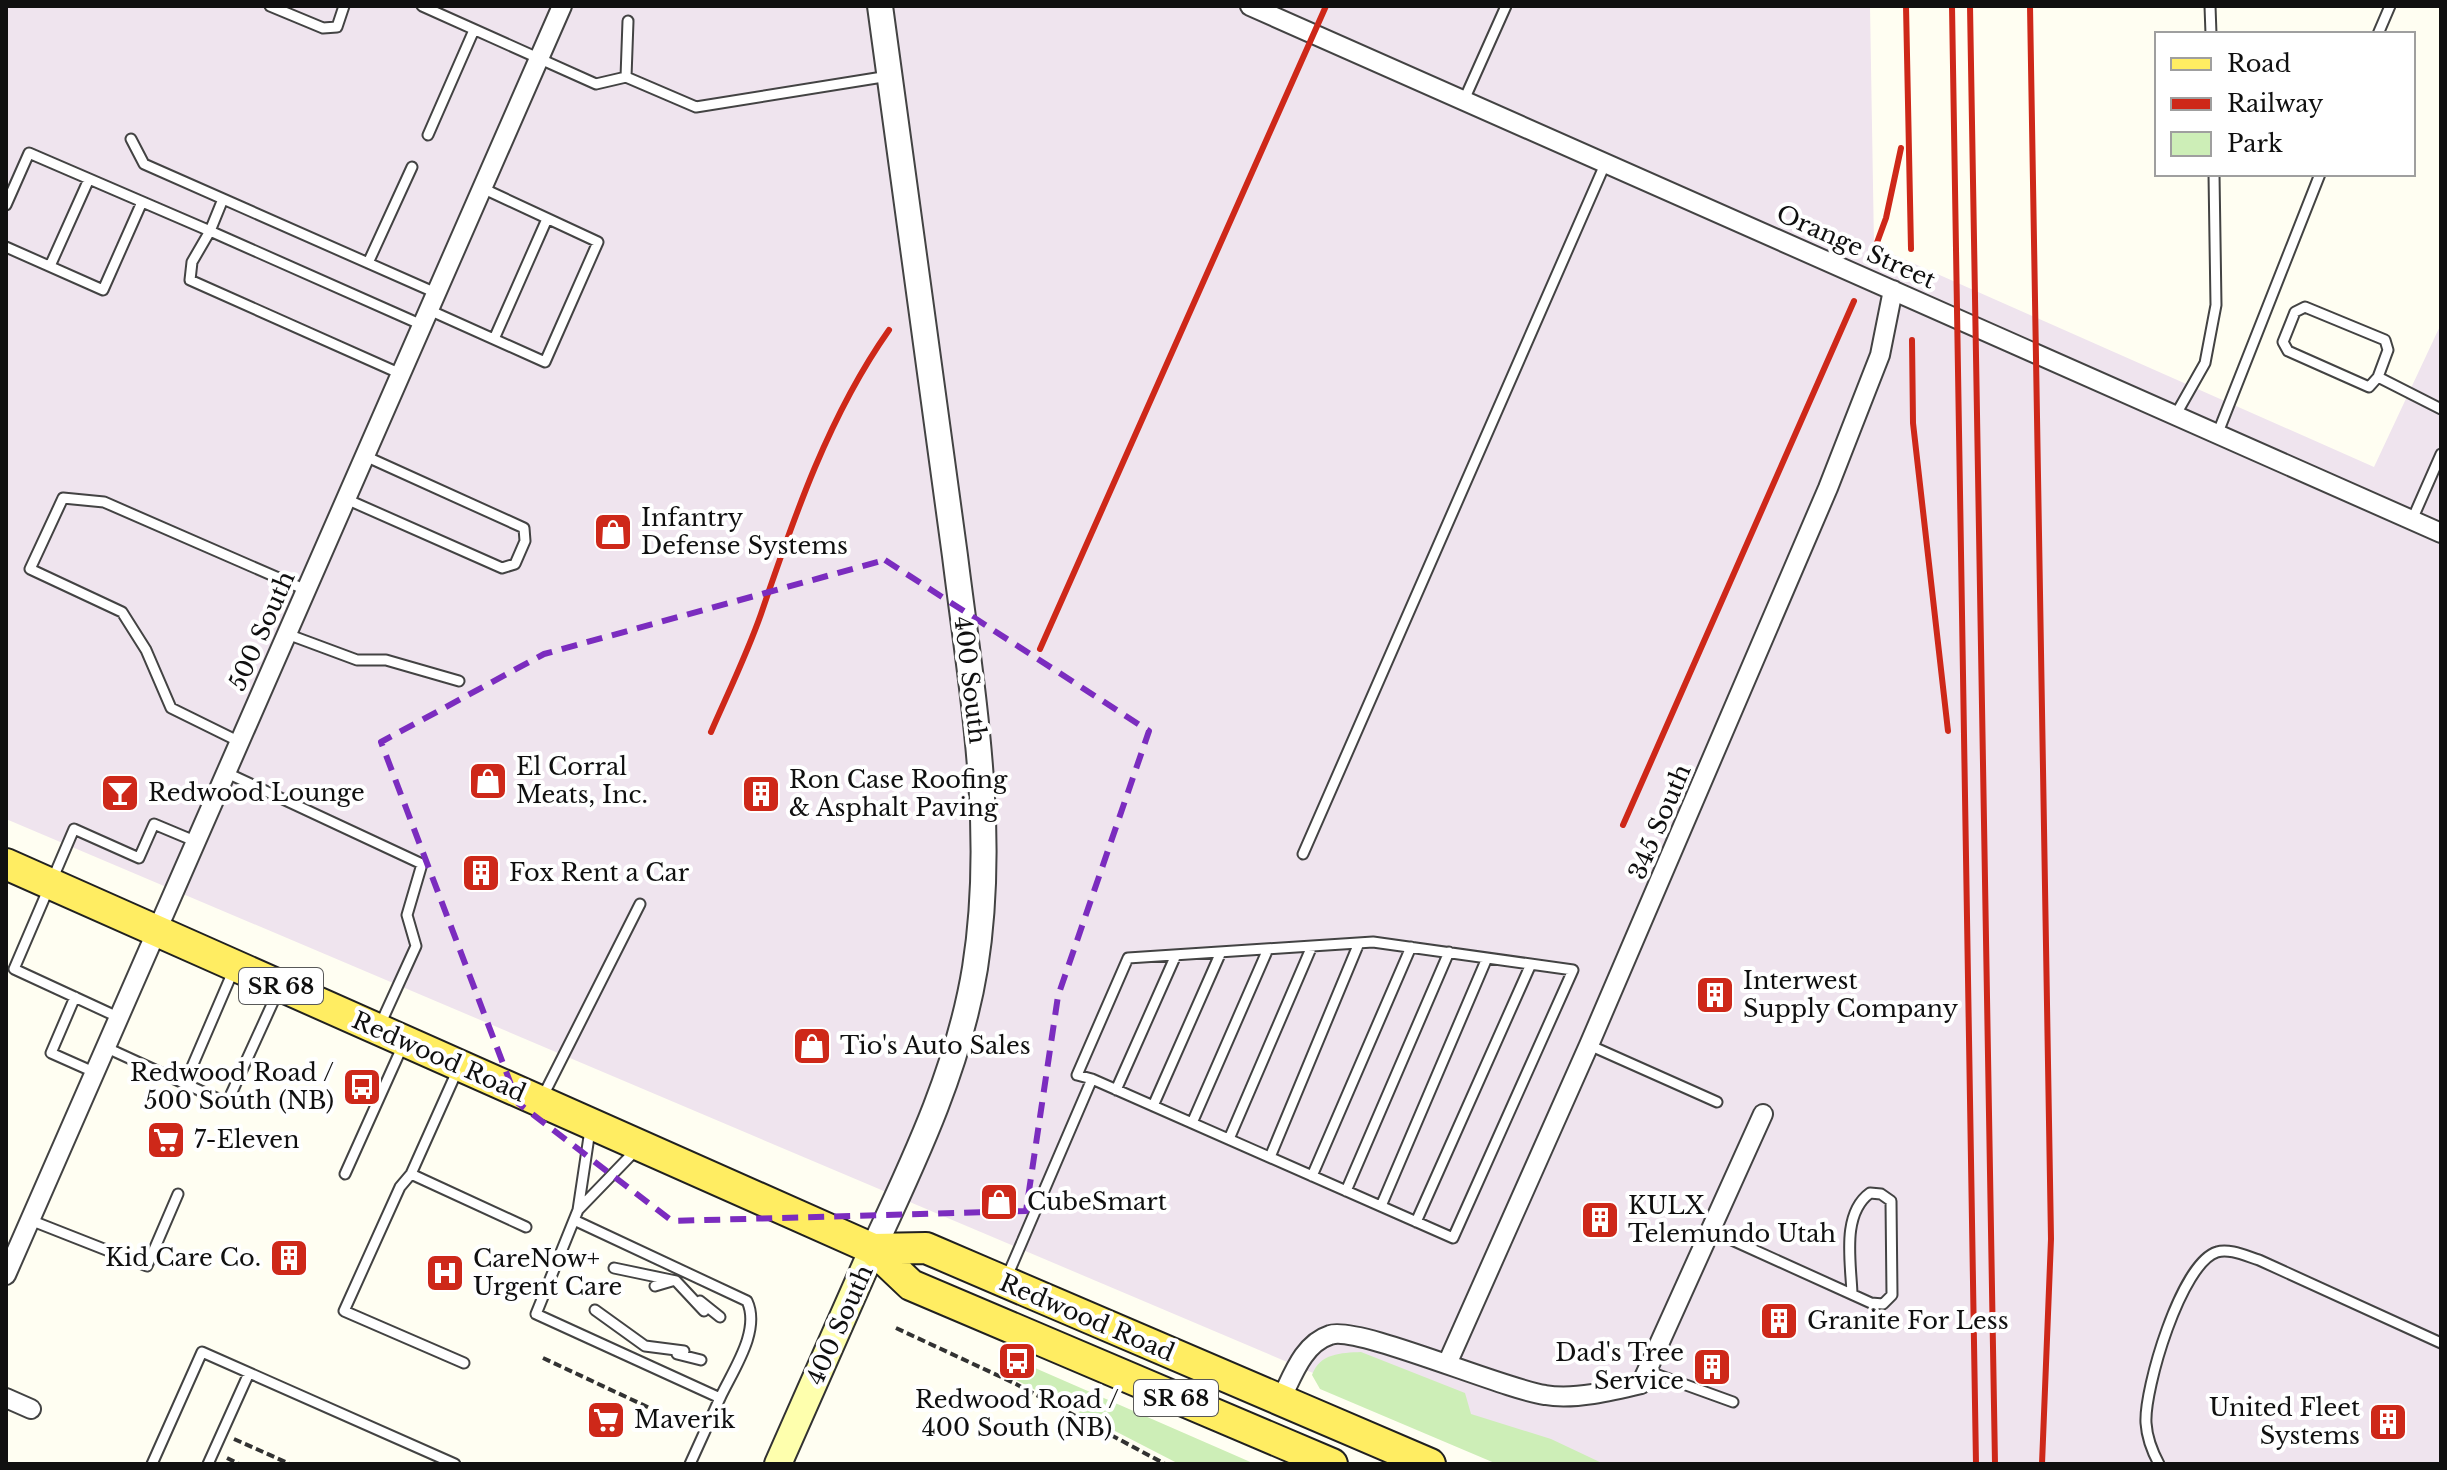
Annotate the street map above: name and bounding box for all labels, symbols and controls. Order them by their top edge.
legend [2155,32,2415,176]
text: Road [2227,49,2291,78]
text: Railway [2227,89,2324,118]
text: Park [2227,129,2283,158]
street label: Orange Street [1772,199,1940,295]
place label: Infantry Defense Systems [641,503,848,560]
shop icon: Infantry Defense Systems [592,511,634,553]
street label: 500 South [222,567,301,695]
street label: 400 South [948,615,993,745]
place label: El Corral Meats, Inc. [516,752,648,809]
shop icon: El Corral Meats, Inc. [467,760,509,802]
street label: 345 South [1622,760,1697,884]
place label: Ron Case Roofing & Asphalt Paving [789,765,1008,822]
bar icon: Redwood Lounge [99,772,141,814]
building icon: Ron Case Roofing & Asphalt Paving [740,773,782,815]
place label: Redwood Lounge [148,778,365,807]
building icon: Fox Rent a Car [460,852,502,894]
place label: Fox Rent a Car [509,858,690,887]
place label: Interwest Supply Company [1743,966,1959,1023]
road number: SR 68 [239,968,323,1004]
building icon: Interwest Supply Company [1694,974,1736,1016]
street label: Redwood Road [348,1005,530,1108]
shop icon: Tio's Auto Sales [791,1025,833,1067]
place label: Tio's Auto Sales [840,1031,1031,1060]
place label: Redwood Road / 500 South (NB) [130,1058,334,1115]
bus stop icon: Redwood Road / 500 South (NB) [341,1066,383,1108]
supermarket icon: 7-Eleven [145,1119,187,1161]
place label: 7-Eleven [194,1125,300,1154]
shop icon: CubeSmart [978,1181,1020,1223]
place label: CubeSmart [1027,1187,1167,1216]
place label: KULX Telemundo Utah [1628,1191,1836,1248]
building icon: KULX Telemundo Utah [1579,1199,1621,1241]
building icon: Kid Care Co. [268,1237,310,1279]
place label: Kid Care Co. [105,1243,261,1272]
place label: CareNow+ Urgent Care [473,1244,622,1301]
hospital icon: CareNow+ Urgent Care [424,1252,466,1294]
street label: 400 South [800,1260,879,1389]
street label: Redwood Road [995,1268,1179,1367]
building icon: Granite For Less [1758,1300,1800,1342]
place label: Granite For Less [1807,1306,2009,1335]
place label: Dad's Tree Service [1555,1338,1684,1395]
bus stop icon: Redwood Road / 400 South (NB) [996,1340,1038,1382]
building icon: Dad's Tree Service [1691,1346,1733,1388]
road number: SR 68 [1134,1380,1218,1416]
place label: Redwood Road / 400 South (NB) [915,1385,1119,1442]
place label: United Fleet Systems [2209,1393,2360,1450]
supermarket icon: Maverik [585,1399,627,1441]
building icon: United Fleet Systems [2367,1401,2409,1443]
place label: Maverik [634,1405,735,1434]

